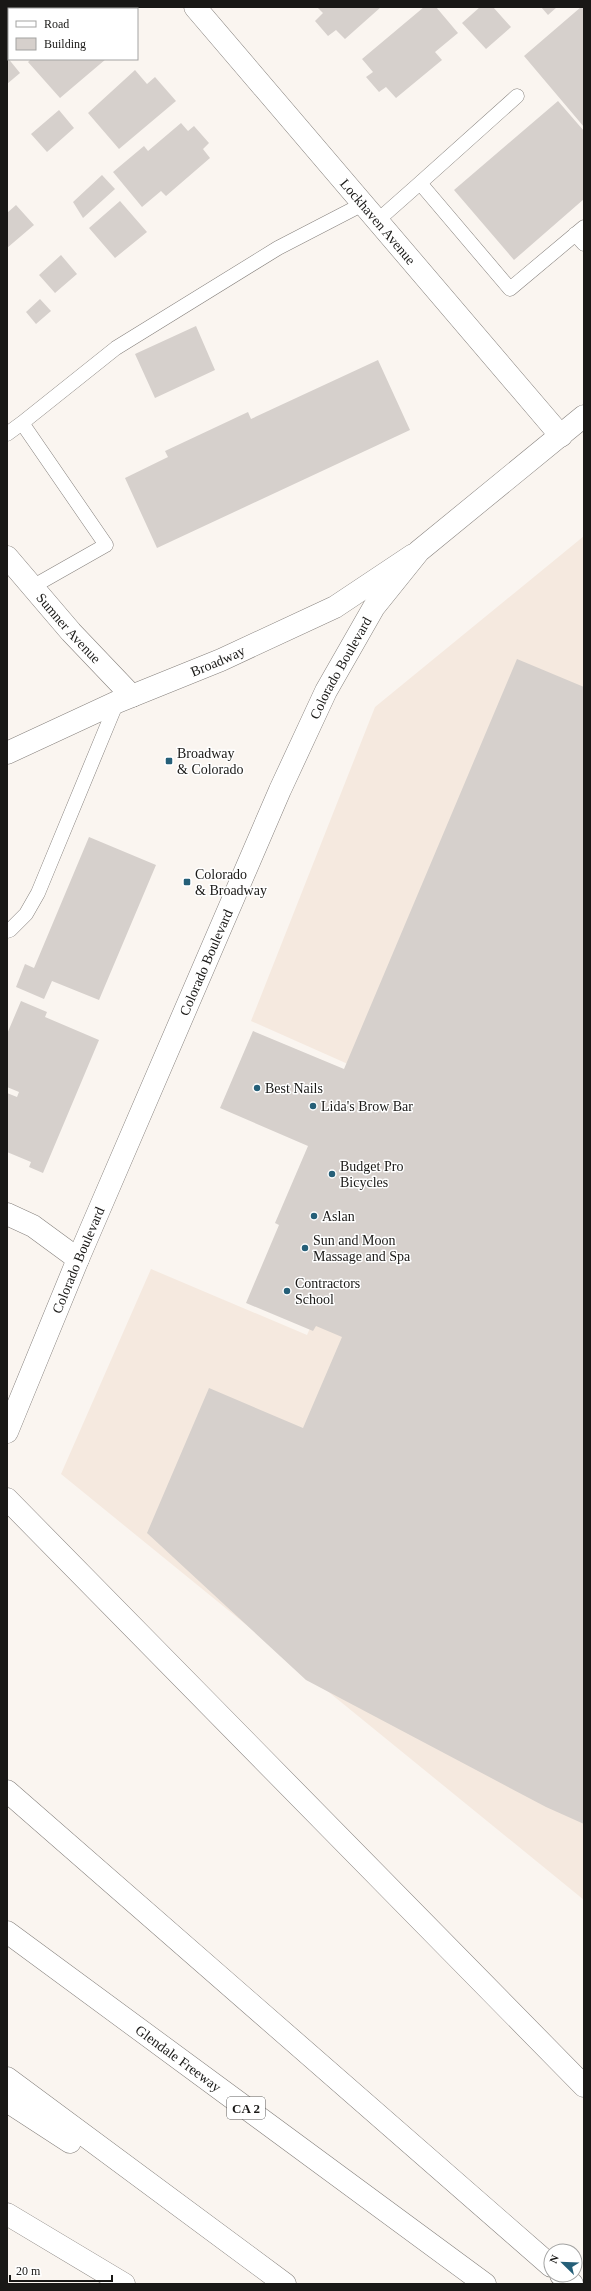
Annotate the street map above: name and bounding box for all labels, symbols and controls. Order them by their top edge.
legend [8,8,138,60]
text: Road [44,17,69,31]
text: Building [44,37,86,51]
street label: Lockhaven Avenue [337,176,418,268]
street label: Sumner Avenue [33,590,104,666]
street label: Colorado Boulevard [307,614,375,721]
street label: Broadway [189,643,247,679]
place label: Broadway & Colorado [177,746,244,777]
marker: Broadway & Colorado [164,756,174,766]
place label: Colorado & Broadway [195,867,267,898]
marker: Colorado & Broadway [182,877,192,887]
street label: Colorado Boulevard [177,907,236,1018]
place label: Best Nails [265,1081,323,1096]
marker: Best Nails [252,1083,262,1093]
place label: Lida's Brow Bar [321,1099,413,1114]
marker: Lida's Brow Bar [308,1101,318,1111]
place label: Budget Pro Bicycles [340,1159,403,1190]
marker: Budget Pro Bicycles [327,1169,337,1179]
street label: Colorado Boulevard [50,1205,107,1316]
place label: Aslan [322,1209,355,1224]
marker: Aslan [309,1211,319,1221]
place label: Sun and Moon Massage and Spa [313,1233,411,1264]
marker: Sun and Moon Massage and Spa [300,1243,310,1253]
place label: Contractors School [295,1276,360,1307]
marker: Contractors School [282,1286,292,1296]
street label: Glendale Freeway [133,2022,224,2095]
road number: CA 2 [227,2097,265,2119]
north arrow [543,2243,583,2283]
text: N [547,2253,561,2265]
scale bar [10,2257,112,2283]
text: 20 m [16,2264,41,2278]

